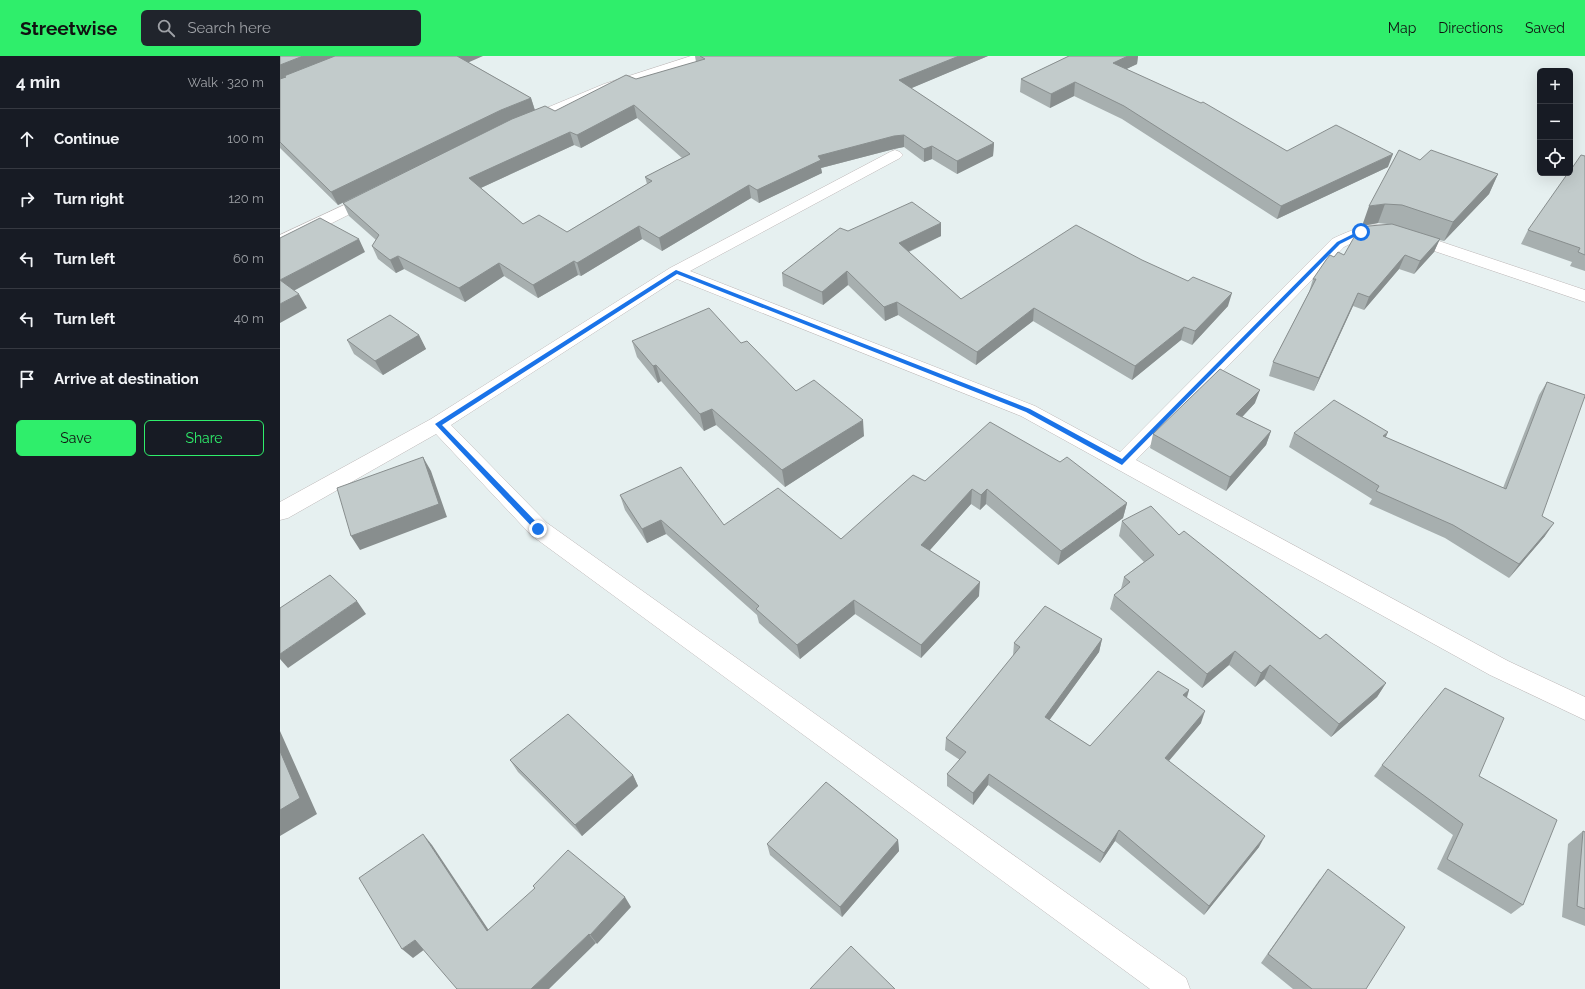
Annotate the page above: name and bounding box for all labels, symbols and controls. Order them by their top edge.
search box [141,10,421,46]
text: Streetwise [20,17,117,39]
icon: search [155,17,177,39]
text: Search here [187,19,271,37]
text: Map [1388,20,1416,36]
text: Directions [1438,20,1503,36]
text: Saved [1525,20,1565,36]
map controls [1537,68,1573,176]
button: + [1537,68,1573,104]
text: 4 min [16,72,60,92]
text: Walk · 320 m [188,75,264,90]
button: − [1537,104,1573,140]
icon: ahead [16,128,38,150]
text: Continue [54,130,119,148]
text: 100 m [227,131,264,146]
button: locate [1537,140,1573,176]
icon: right [16,188,38,210]
text: Turn right [54,190,124,208]
text: 120 m [228,191,264,206]
route start [1352,223,1370,241]
icon: left [16,248,38,270]
text: Turn left [54,250,115,268]
text: 60 m [233,251,264,266]
icon: left [16,308,38,330]
text: Turn left [54,310,115,328]
text: 40 m [234,311,264,326]
icon: arrive [16,368,38,390]
text: Arrive at destination [54,370,199,388]
button: Save [16,420,136,456]
button: Share [144,420,264,456]
route end [529,520,547,538]

